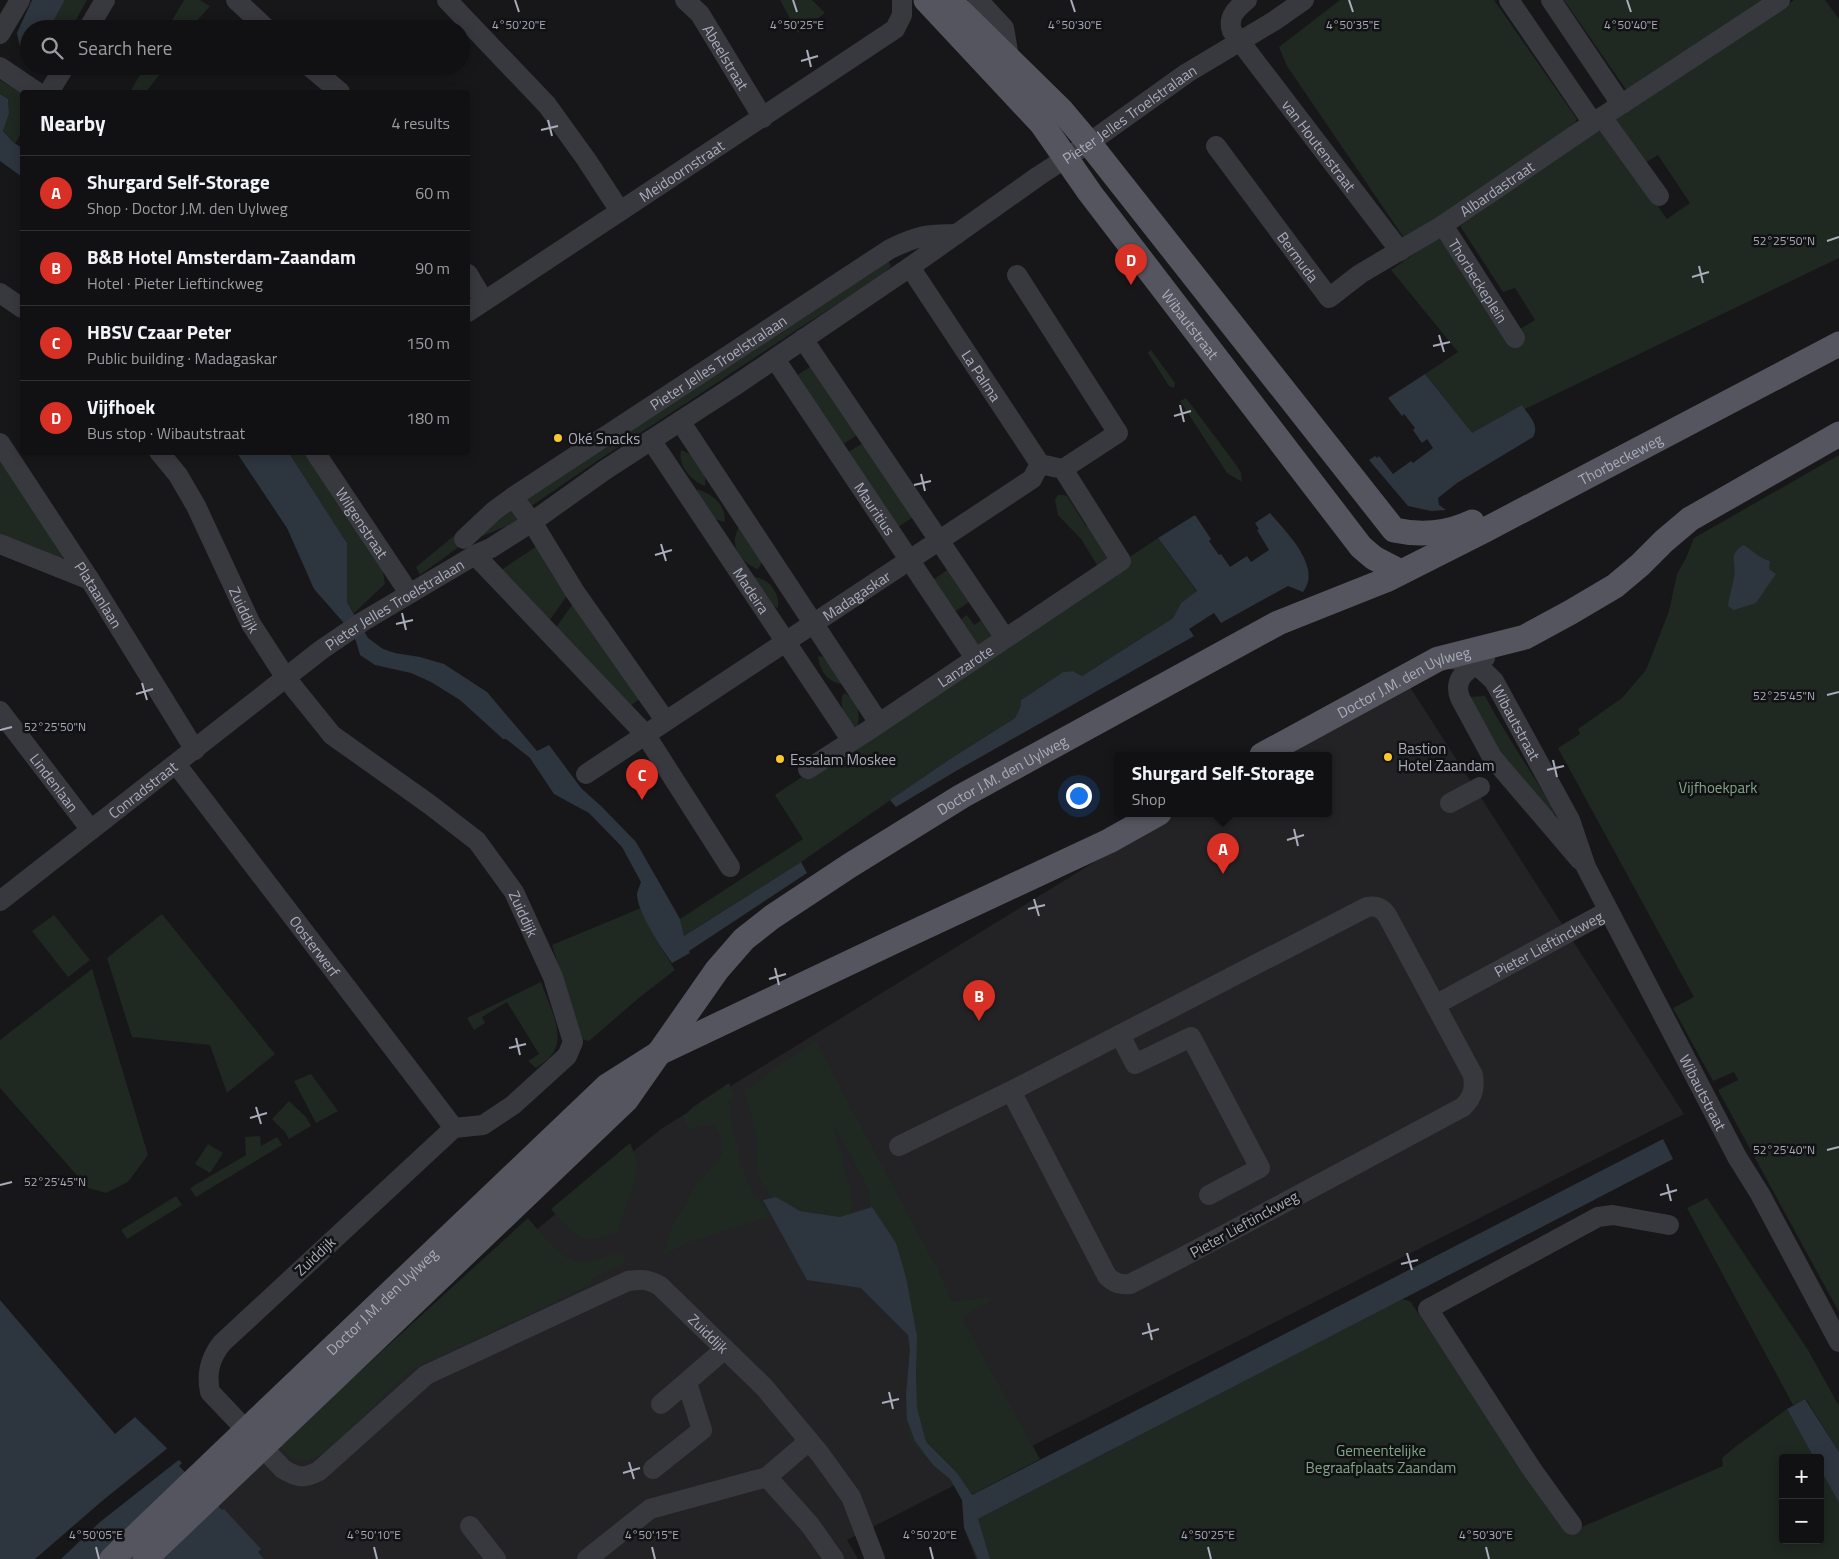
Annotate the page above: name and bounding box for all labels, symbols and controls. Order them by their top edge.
text: 4°50'20"E [492,15,546,34]
text: 4°50'25"E [770,15,824,34]
text: 4°50'30"E [1048,15,1102,34]
text: 4°50'35"E [1326,15,1380,34]
text: 4°50'40"E [1604,15,1658,34]
search box [20,20,470,75]
street label: Abeelstraat [697,20,755,95]
text: Search here [78,33,172,62]
icon: search [38,34,66,62]
street label: Pieter Jelles Troelstralaan [1057,58,1201,169]
street label: van Houtenstraat [1277,94,1362,197]
text: Nearby [40,107,105,139]
text: 4 results [391,111,450,135]
street label: Meidoornstraat [634,133,729,207]
street label: Albardastraat [1455,154,1539,222]
text: Shurgard Self-Storage [87,167,270,196]
text: A [51,181,61,205]
text: 60 m [415,181,450,205]
text: Shop · Doctor J.M. den Uylweg [87,196,288,220]
street label: Bermuda [1272,227,1325,287]
text: 52°25'50"N [1753,231,1815,250]
street label: Thorbeckeplein [1443,234,1514,327]
text: B&B Hotel Amsterdam-Zaandam [87,242,356,271]
pin: D [1115,244,1147,285]
text: B [51,256,61,280]
text: 90 m [415,256,450,280]
text: Hotel · Pieter Lieftinckweg [87,271,263,295]
street label: Wibautstraat [1156,284,1225,365]
street label: Pieter Jelles Troelstralaan [645,309,791,416]
text: HBSV Czaar Peter [87,317,231,346]
text: C [52,331,60,355]
text: 150 m [406,331,450,355]
street label: La Palma [956,345,1007,406]
text: Public building · Madagaskar [87,346,277,370]
text: Vijfhoek [87,392,155,421]
text: D [51,406,61,430]
text: 180 m [406,406,450,430]
text: Bus stop · Wibautstraat [87,421,245,445]
place label: Oké Snacks [568,427,640,450]
street label: Thorbeckeweg [1574,427,1667,491]
marker: Oké Snacks [552,432,564,444]
street label: Mauritius [849,477,901,540]
street label: Wilgenstraat [330,483,395,563]
street label: Pieter Jelles Troelstralaan [320,553,468,656]
street label: Plataanlaan [69,557,128,632]
street label: Madeira [728,563,776,619]
street label: Madagaskar [818,564,895,626]
street label: Zuiddijk [224,583,265,637]
street label: Lanzarote [932,639,998,693]
street label: Doctor J.M. den Uylweg [1333,640,1473,724]
street label: Wibautstraat [1487,680,1547,765]
text: 52°25'45"N [1753,686,1815,705]
text: 52°25'50"N [24,717,86,736]
street label: Doctor J.M. den Uylweg [932,729,1072,821]
place label: Bastion Hotel Zaandam [1398,737,1495,777]
street label: Lindenlaan [25,748,85,817]
place label: Essalam Moskee [790,748,896,771]
marker: Bastion Hotel Zaandam [1382,751,1394,763]
popup [1114,752,1332,817]
marker: Essalam Moskee [774,753,786,765]
street label: Conradstraat [103,755,183,824]
text: Shurgard Self-Storage [1132,758,1314,787]
pin: C [626,759,658,800]
park label: Vijfhoekpark [1679,776,1757,799]
your location [1066,783,1092,809]
text: Shop [1132,787,1166,811]
pin: A [1207,833,1239,874]
street label: Zuiddijk [503,887,545,941]
street label: Pieter Lieftinckweg [1490,904,1607,982]
street label: Oosterwerf [284,910,346,982]
pin: B [963,980,995,1021]
street label: Wibautstraat [1674,1050,1733,1135]
text: 52°25'40"N [1753,1140,1815,1159]
text: 52°25'45"N [24,1172,86,1191]
street label: Pieter Lieftinckweg [1185,1184,1303,1263]
street label: Zuiddijk [289,1231,341,1281]
street label: Doctor J.M. den Uylweg [320,1242,443,1360]
street label: Zuiddijk [683,1308,734,1359]
park label: Gemeentelijke Begraafplaats Zaandam [1306,1439,1456,1479]
map controls [1779,1454,1824,1544]
button: + [1779,1454,1824,1499]
button: − [1779,1499,1824,1544]
text: 4°50'05"E [69,1525,123,1544]
text: 4°50'10"E [347,1525,401,1544]
text: 4°50'15"E [625,1525,679,1544]
text: 4°50'20"E [903,1525,957,1544]
text: 4°50'25"E [1181,1525,1235,1544]
text: 4°50'30"E [1459,1525,1513,1544]

